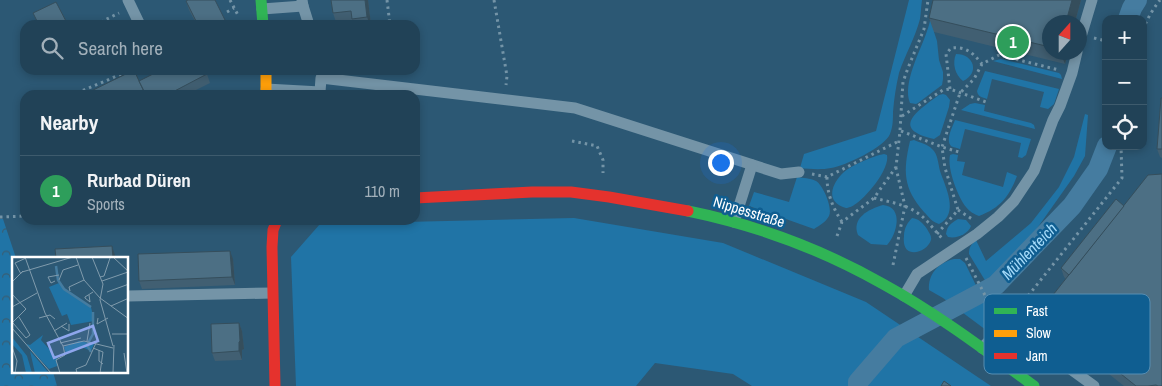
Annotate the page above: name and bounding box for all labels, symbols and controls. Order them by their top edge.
north arrow [1042,15,1087,60]
map controls [1102,15,1147,150]
button: + [1102,15,1147,60]
search box [20,20,420,75]
pin: 1 [997,23,1029,61]
icon: search [38,34,66,62]
text: Search here [78,35,163,61]
button: − [1102,60,1147,105]
button: locate [1102,105,1147,150]
text: Nearby [40,108,98,137]
your location [708,150,734,176]
text: Rurbad Düren [87,167,191,193]
text: 1 [52,180,60,202]
text: 110 m [364,180,400,202]
street label: Nippesstraße [711,191,788,232]
text: Sports [87,193,125,215]
water label: Mühlenteich [996,218,1062,284]
inset map [12,257,129,374]
legend [984,294,1150,374]
text: Fast [1026,302,1048,320]
text: Slow [1026,324,1052,342]
text: Jam [1026,347,1048,365]

